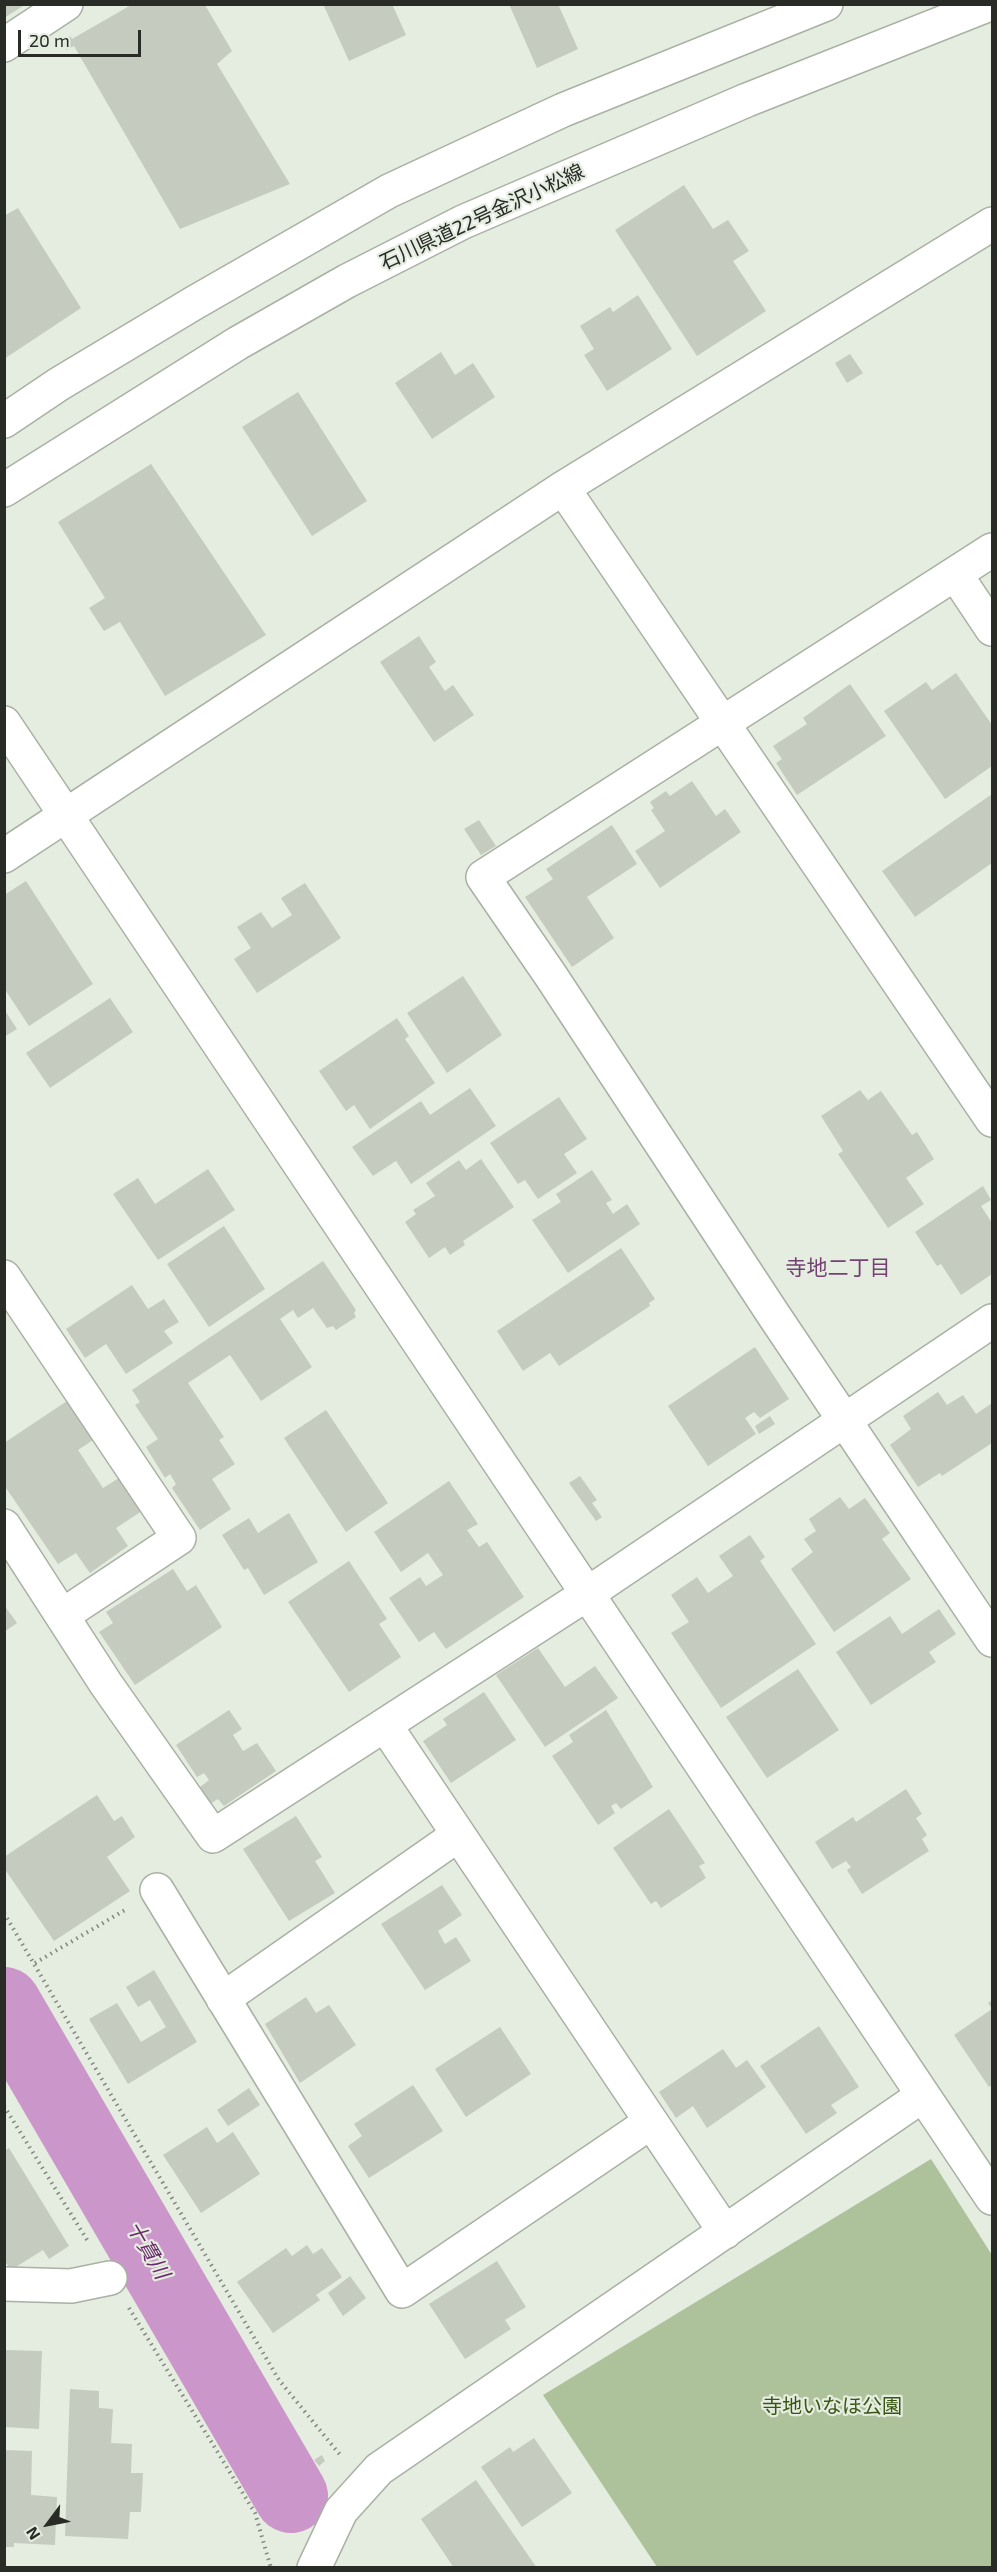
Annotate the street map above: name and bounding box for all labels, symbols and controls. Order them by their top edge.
scale bar [21,18,144,56]
text: 20 m [29,29,70,51]
street label: 石川県道22号金沢小松線 [376,159,588,275]
district label: 寺地二丁目 [786,1255,890,1281]
water label: 十貫川 [121,2216,175,2284]
park label: 寺地いなほ公園 [762,2394,902,2418]
north arrow [18,2494,78,2554]
text: N [21,2524,43,2544]

